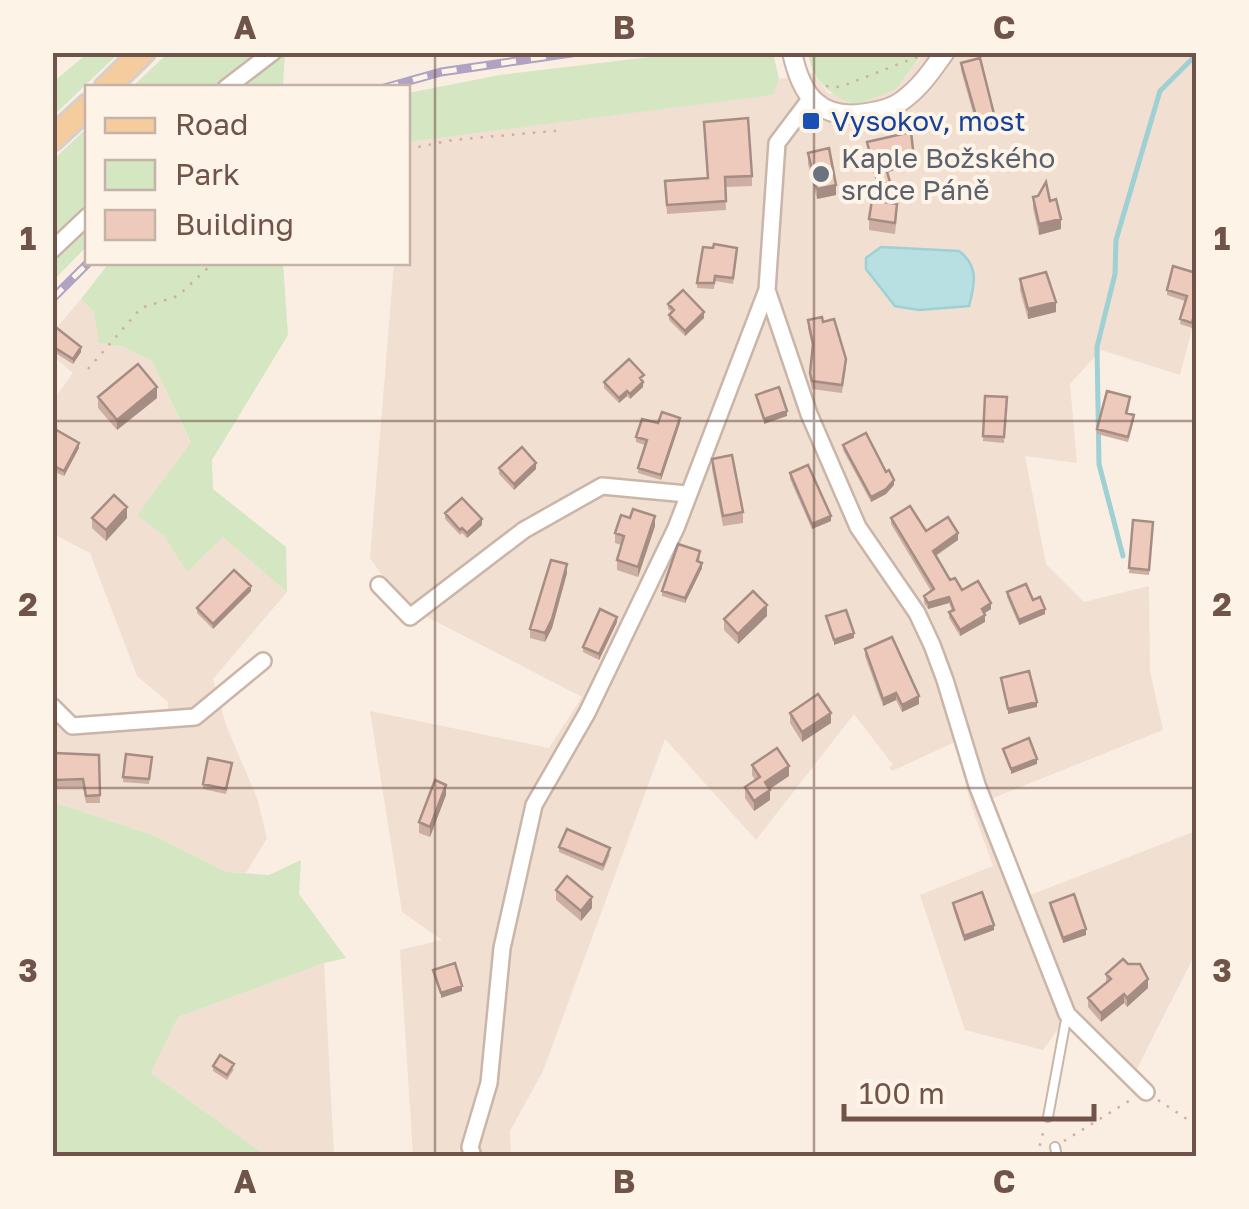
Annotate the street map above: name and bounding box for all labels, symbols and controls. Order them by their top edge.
text: A [234,8,257,46]
text: B [613,8,635,46]
text: C [993,8,1015,46]
legend [85,85,410,265]
place label: Vysokov, most [831,104,1026,137]
text: Road [175,106,249,142]
marker: Vysokov, most [800,110,822,132]
place label: Kaple Božského srdce Páně [841,141,1055,206]
text: Park [175,156,240,192]
marker: Kaple Božského srdce Páně [810,163,832,185]
text: Building [175,206,294,242]
text: 1 [20,219,36,257]
text: 1 [1214,219,1230,257]
text: 2 [18,585,38,623]
text: 2 [1212,585,1232,623]
text: 3 [18,951,38,989]
text: 3 [1212,951,1232,989]
scale bar [844,1059,1094,1121]
text: 100 m [859,1075,945,1111]
text: A [234,1162,257,1200]
text: B [613,1162,635,1200]
text: C [993,1162,1015,1200]

